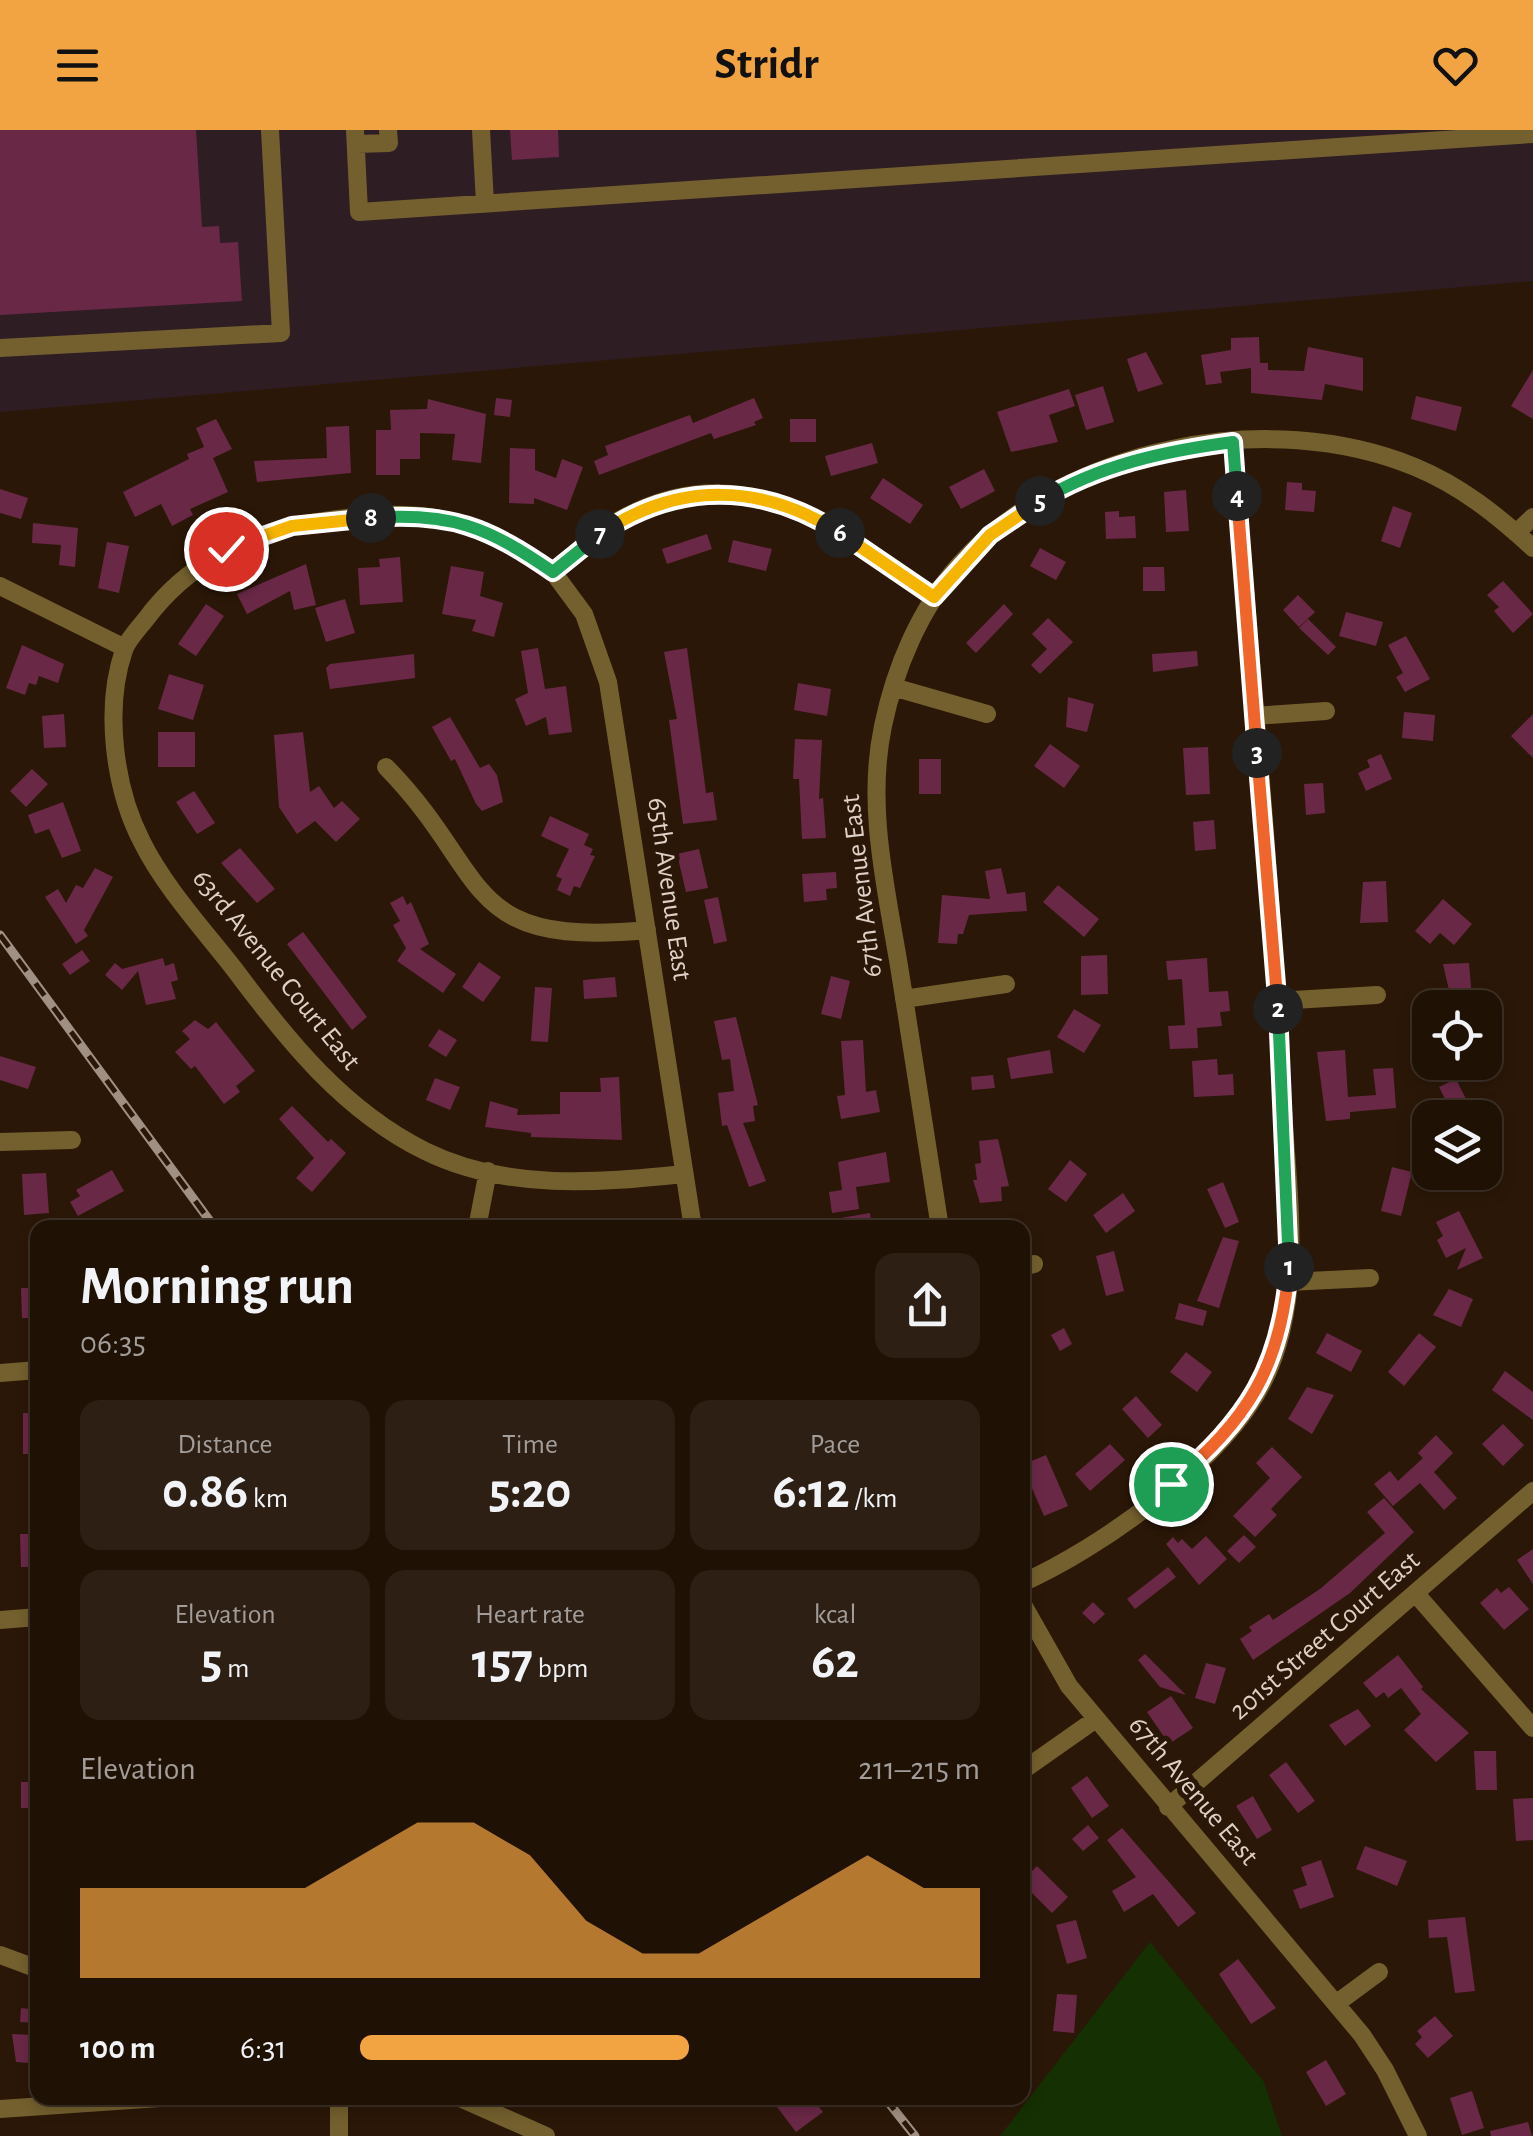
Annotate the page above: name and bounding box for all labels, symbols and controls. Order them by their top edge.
icon: menu [50,38,105,93]
icon: heart [1428,38,1483,93]
text: Stridr [714,42,819,87]
pin: 4 [1212,471,1262,521]
pin: 5 [1015,476,1065,526]
text: 4 [1230,482,1244,510]
text: 5 [1034,487,1046,515]
pin: 8 [346,493,396,543]
text: 8 [364,504,378,532]
pin [184,507,269,592]
pin: 6 [815,508,865,558]
pin: 7 [575,509,625,559]
text: 6 [833,519,847,547]
text: 7 [594,520,606,548]
icon: check [199,522,254,577]
pin: 3 [1232,728,1282,778]
text: 3 [1251,739,1263,767]
street label: 67th Avenue East [837,793,887,979]
street label: 65th Avenue East [642,796,696,982]
street label: 63rd Avenue Court East [187,865,365,1075]
pin: 2 [1253,984,1303,1034]
map controls [1412,990,1502,1190]
button: locate [1412,990,1502,1080]
text: 2 [1271,995,1285,1023]
button: layers [1412,1100,1502,1190]
pin: 1 [1264,1242,1314,1292]
button: share [875,1253,980,1358]
text: 1 [1284,1253,1294,1281]
text: Morning run [80,1259,354,1314]
text: 06:35 [80,1327,146,1359]
text: Distance [178,1431,272,1459]
text: Time [502,1431,558,1459]
text: Pace [810,1431,860,1459]
pin [1129,1442,1214,1527]
icon: arrive [1144,1457,1199,1512]
text: 0.86 [162,1467,248,1517]
text: 5:20 [489,1467,571,1517]
text: 6:12 [773,1467,850,1517]
text: km [248,1485,288,1513]
text: /km [850,1485,897,1513]
street label: 201st Street Court East [1225,1546,1425,1726]
text: Elevation [174,1601,276,1629]
text: Heart rate [475,1601,585,1629]
text: kcal [814,1601,856,1629]
text: 5 [201,1637,222,1687]
text: 157 [472,1637,533,1687]
text: 62 [811,1637,859,1687]
text: m [222,1655,249,1683]
text: bpm [533,1655,588,1683]
street label: 67th Avenue East [1123,1711,1263,1871]
text: Elevation [80,1753,196,1785]
text: 211–215 m [858,1753,980,1785]
text: 100 m [80,2032,156,2064]
text: 6:31 [240,2032,287,2064]

